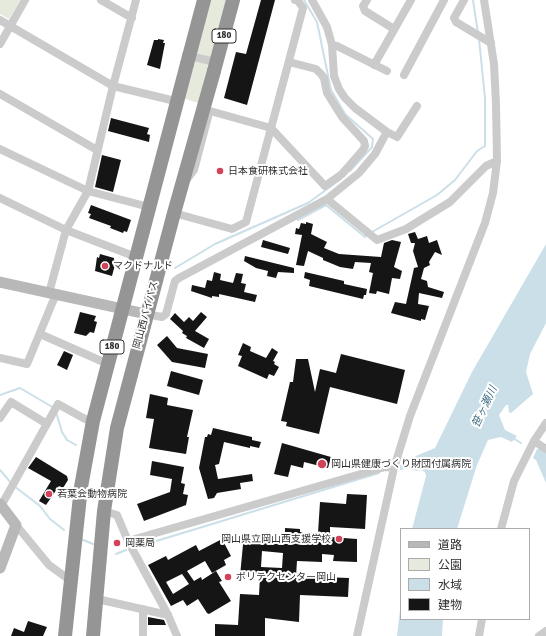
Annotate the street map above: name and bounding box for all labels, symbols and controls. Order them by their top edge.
road number: 180 [212,29,236,43]
place label: 日本食研株式会社 [228,165,308,177]
marker: 日本食研株式会社 [215,166,225,176]
place label: マクドナルド [113,260,173,272]
marker: マクドナルド [100,261,110,271]
street label: 岡山西バイパス [131,280,161,350]
road number: 180 [100,340,124,354]
water label: 笹ヶ瀬川 [470,384,500,430]
marker: 岡山県健康づくり財団付属病院 [316,458,328,470]
place label: 岡山県健康づくり財団付属病院 [331,458,471,470]
place label: 若葉会動物病院 [57,488,127,500]
marker: 若葉会動物病院 [44,489,54,499]
legend [400,528,530,620]
place label: 岡山県立岡山西支援学校 [221,533,331,545]
marker: 岡山県立岡山西支援学校 [334,534,344,544]
place label: 岡薬局 [125,537,155,549]
marker: 岡薬局 [112,538,122,548]
text: 道路 [438,538,462,553]
text: 公園 [438,558,462,573]
place label: ポリテクセンター岡山 [236,571,336,583]
marker: ポリテクセンター岡山 [223,572,233,582]
text: 水域 [438,578,462,593]
text: 建物 [438,598,462,613]

